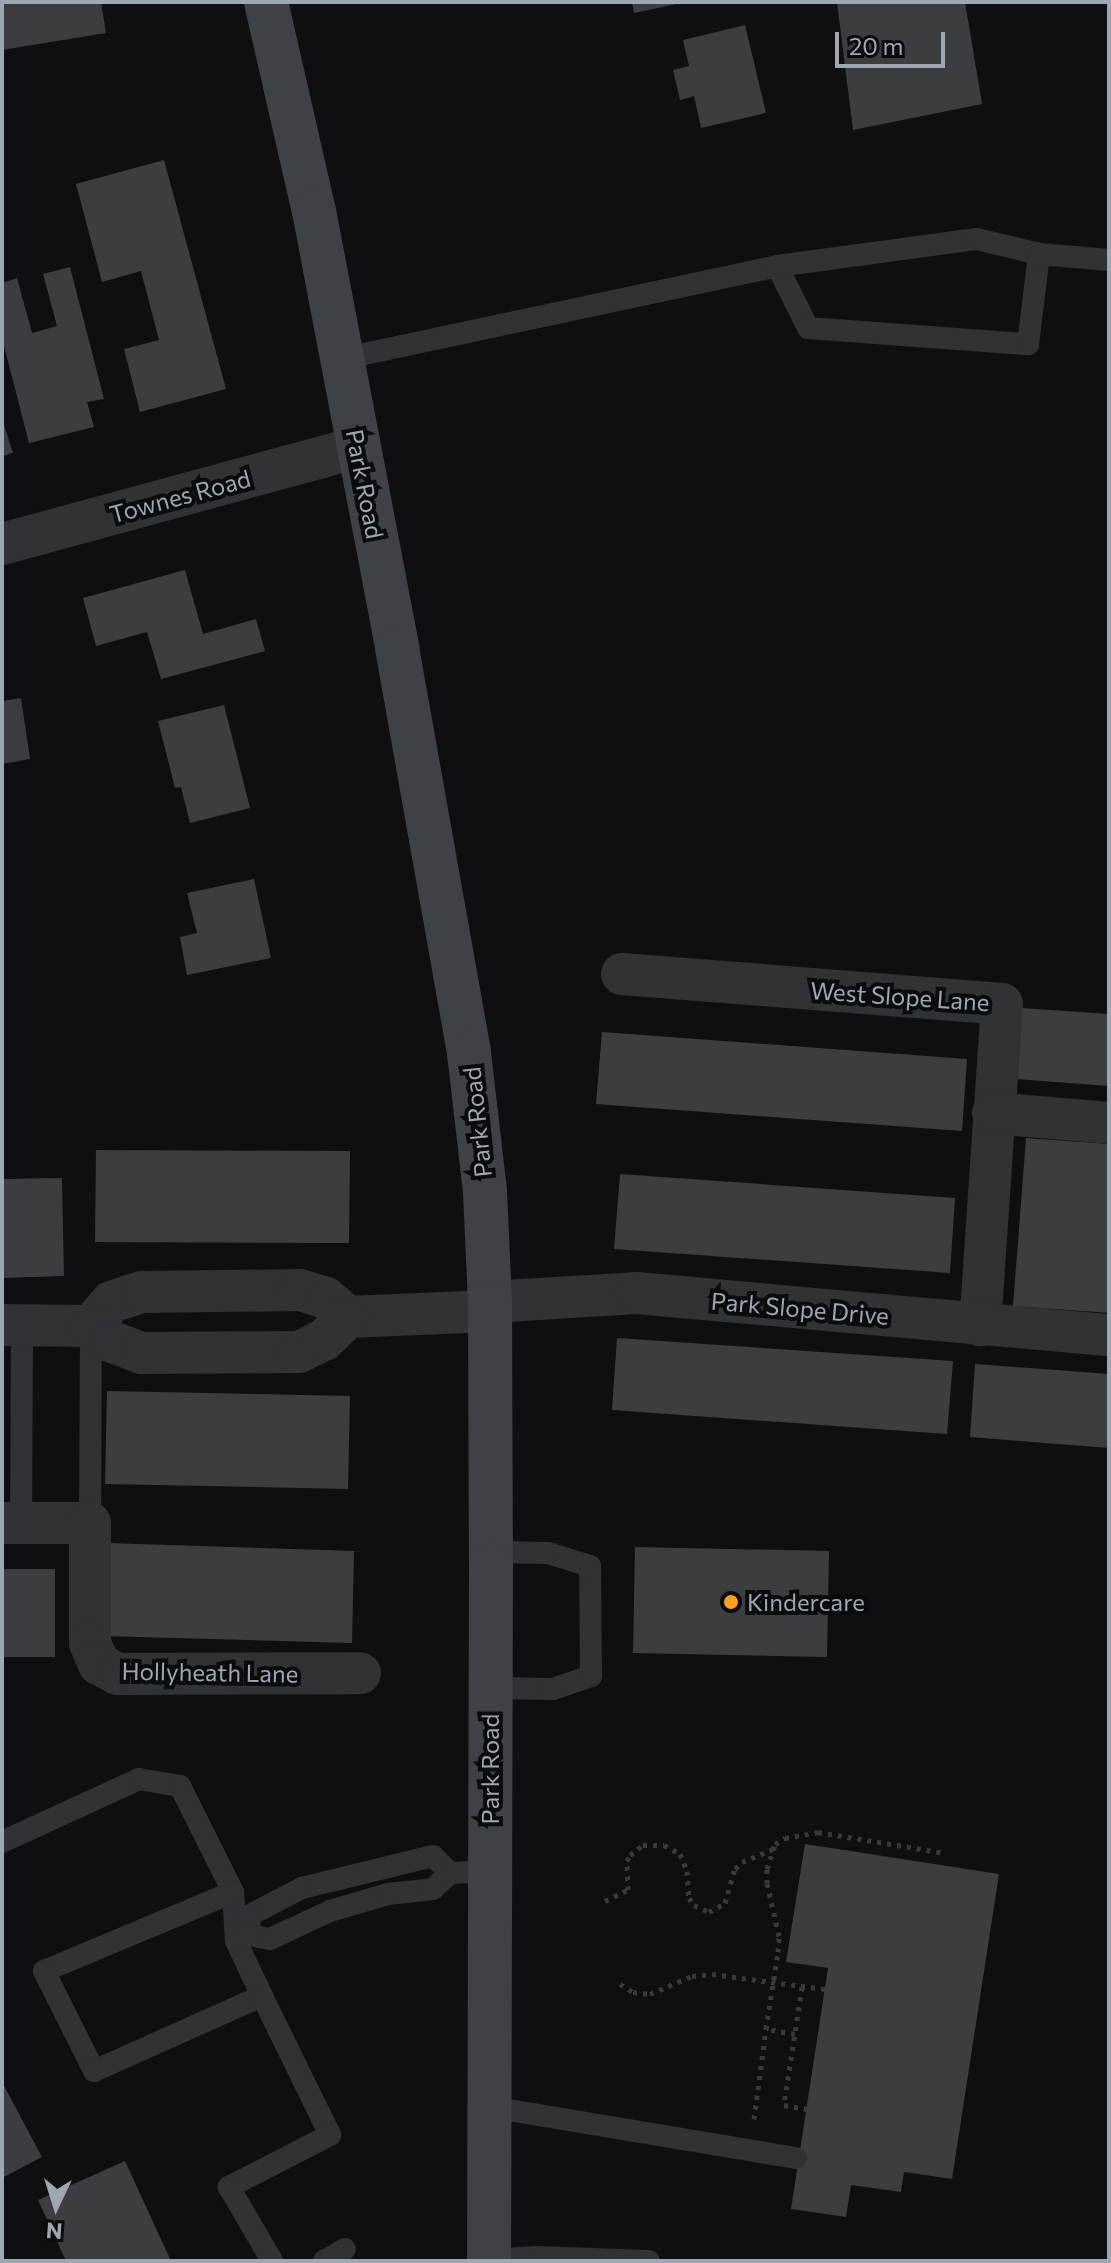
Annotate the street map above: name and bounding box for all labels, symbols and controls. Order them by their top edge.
scale bar [839,16,949,66]
text: 20 m [849,31,903,60]
street label: Park Road [340,427,390,541]
street label: Townes Road [106,463,254,529]
street label: West Slope Lane [810,975,990,1017]
street label: Park Road [457,1065,497,1179]
street label: Park Slope Drive [710,1286,890,1330]
place label: Kindercare [747,1588,865,1616]
marker: Kindercare [722,1593,740,1611]
street label: Hollyheath Lane [121,1656,299,1688]
street label: Park Road [476,1714,504,1824]
north arrow [16,2167,96,2247]
text: N [45,2217,63,2245]

